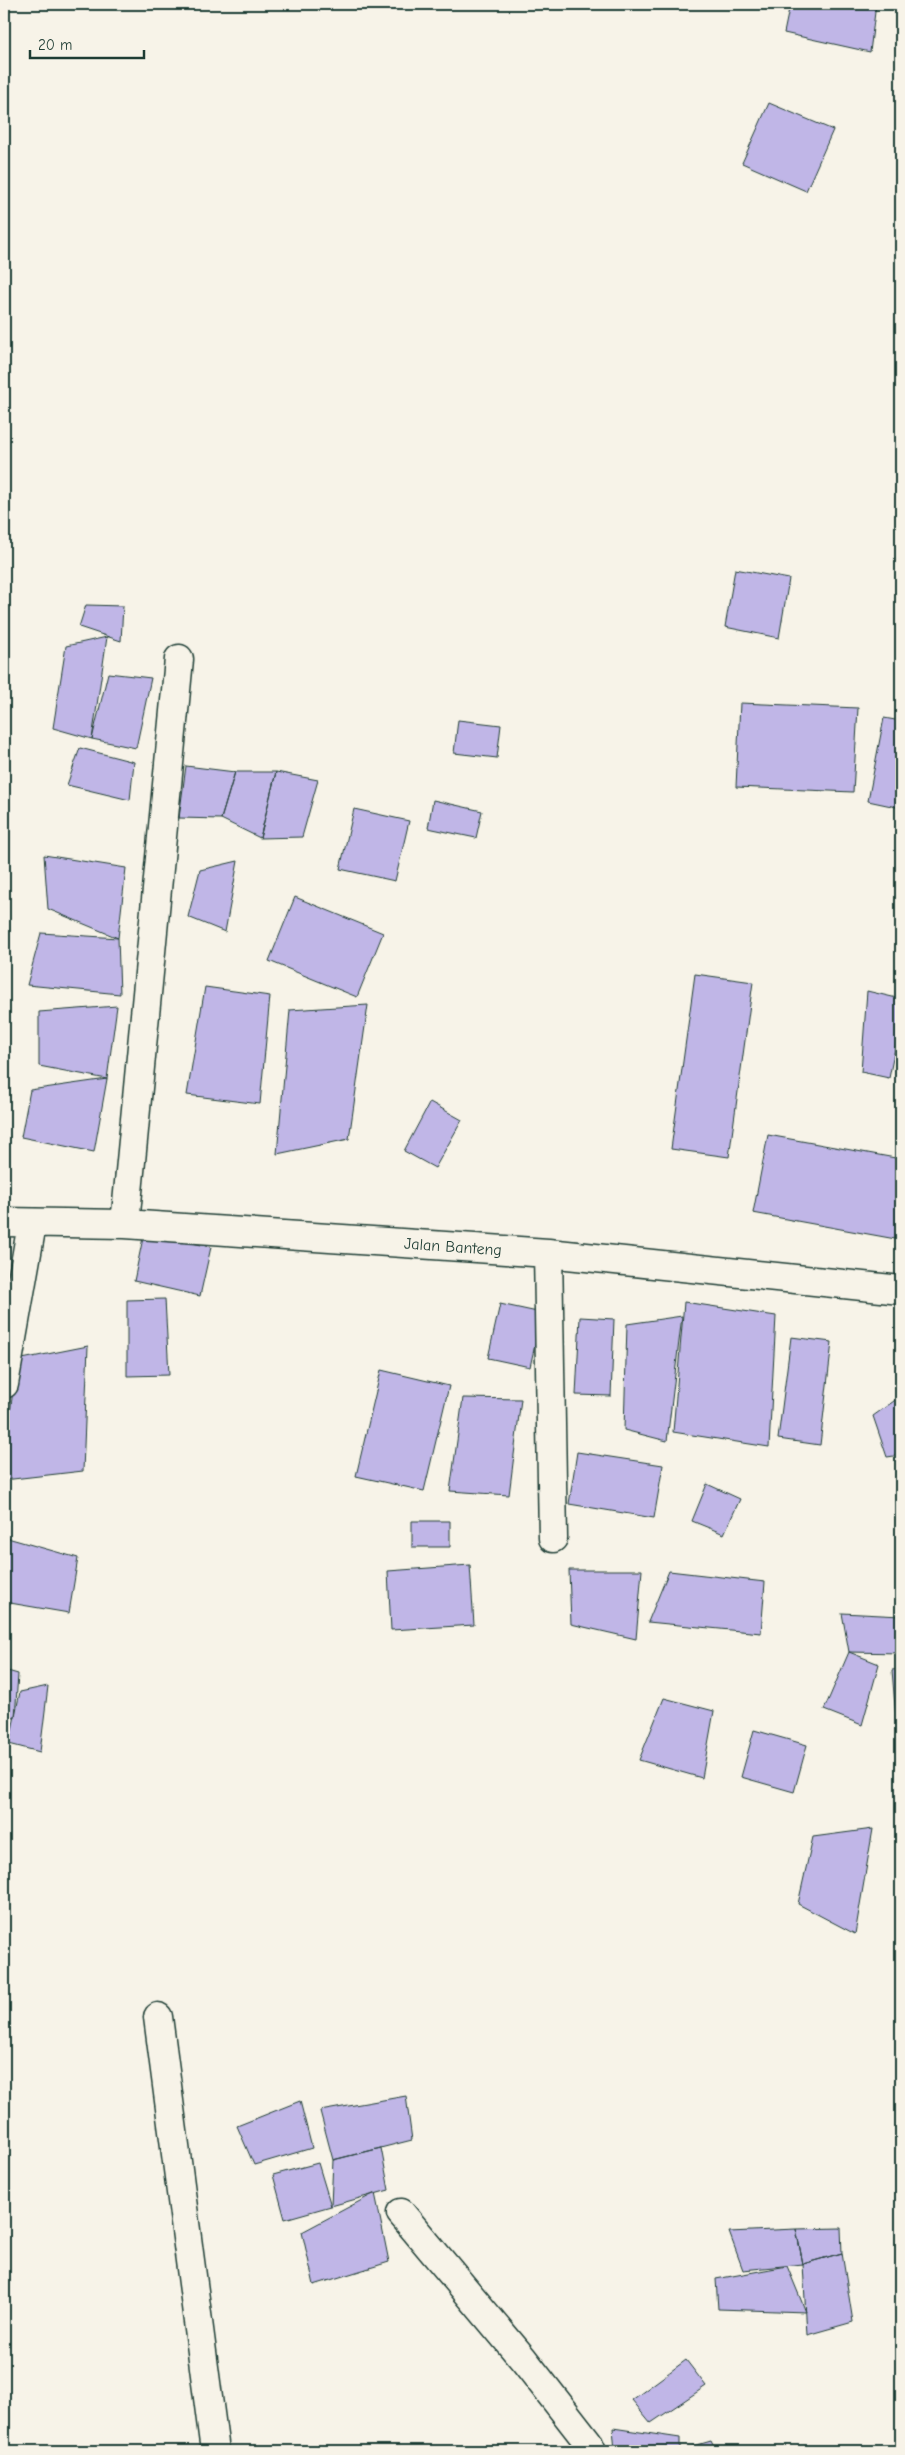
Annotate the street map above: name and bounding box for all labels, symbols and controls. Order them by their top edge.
scale bar [30,28,144,60]
text: 20 m [38,36,72,54]
street label: Jalan Banteng [403,1235,502,1259]

